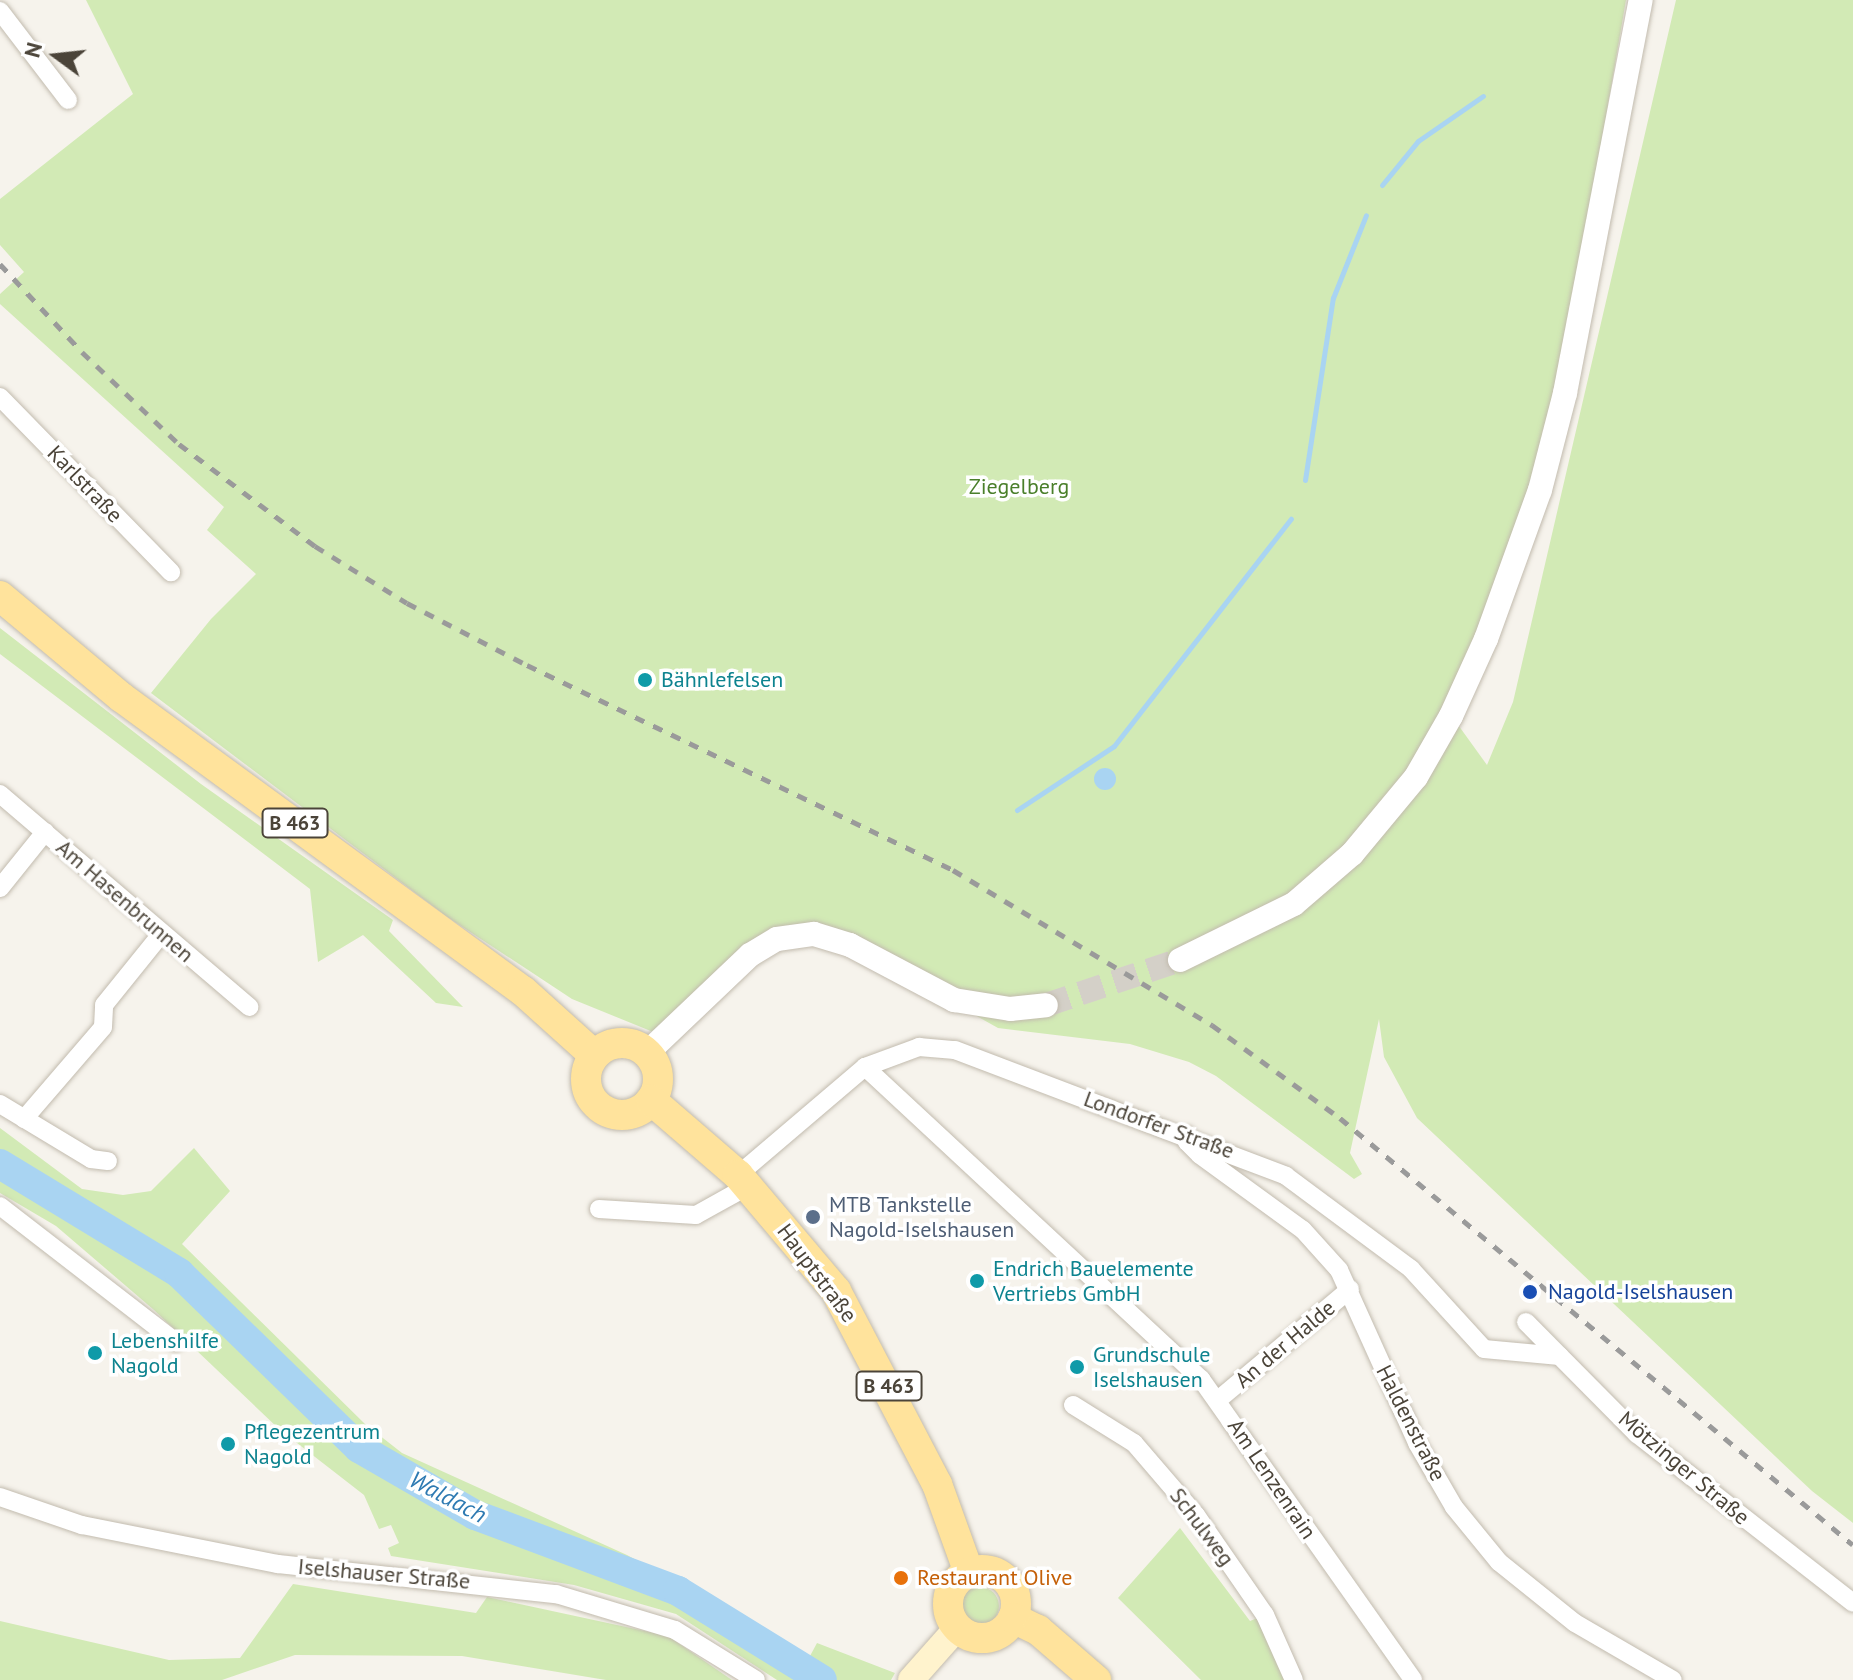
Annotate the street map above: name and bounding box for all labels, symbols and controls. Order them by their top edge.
north arrow [16,16,96,96]
text: N [17,39,48,60]
street label: Karlstraße [42,440,128,528]
park label: Ziegelberg [969,474,1069,500]
place label: Bähnlefelsen [661,667,783,693]
marker: Bähnlefelsen [636,671,654,689]
road number: B 463 [261,807,329,839]
street label: Am Hasenbrunnen [51,834,199,968]
street label: Londorfer Straße [1080,1086,1238,1164]
place label: MTB Tankstelle Nagold-Iselshausen [829,1191,1014,1242]
marker: MTB Tankstelle Nagold-Iselshausen [804,1208,822,1226]
street label: Hauptstraße [771,1219,863,1327]
place label: Endrich Bauelemente Vertriebs GmbH [993,1255,1194,1306]
marker: Endrich Bauelemente Vertriebs GmbH [968,1272,986,1290]
place label: Nagold-Iselshausen [1548,1279,1733,1305]
marker: Nagold-Iselshausen [1519,1281,1541,1303]
street label: An der Halde [1230,1295,1340,1393]
place label: Lebenshilfe Nagold [111,1327,219,1378]
place label: Grundschule Iselshausen [1093,1341,1210,1392]
marker: Lebenshilfe Nagold [86,1344,104,1362]
marker: Grundschule Iselshausen [1068,1358,1086,1376]
street label: Haldenstraße [1371,1361,1451,1485]
road number: B 463 [855,1370,923,1402]
street label: Mötzinger Straße [1613,1406,1755,1530]
street label: Am Lenzenrain [1222,1414,1322,1544]
place label: Pflegezentrum Nagold [244,1418,380,1470]
marker: Pflegezentrum Nagold [219,1435,237,1453]
water label: Waldach [405,1465,491,1529]
street label: Schulweg [1164,1483,1240,1571]
street label: Iselshauser Straße [297,1553,471,1595]
place label: Restaurant Olive [917,1565,1072,1591]
marker: Restaurant Olive [892,1569,910,1587]

